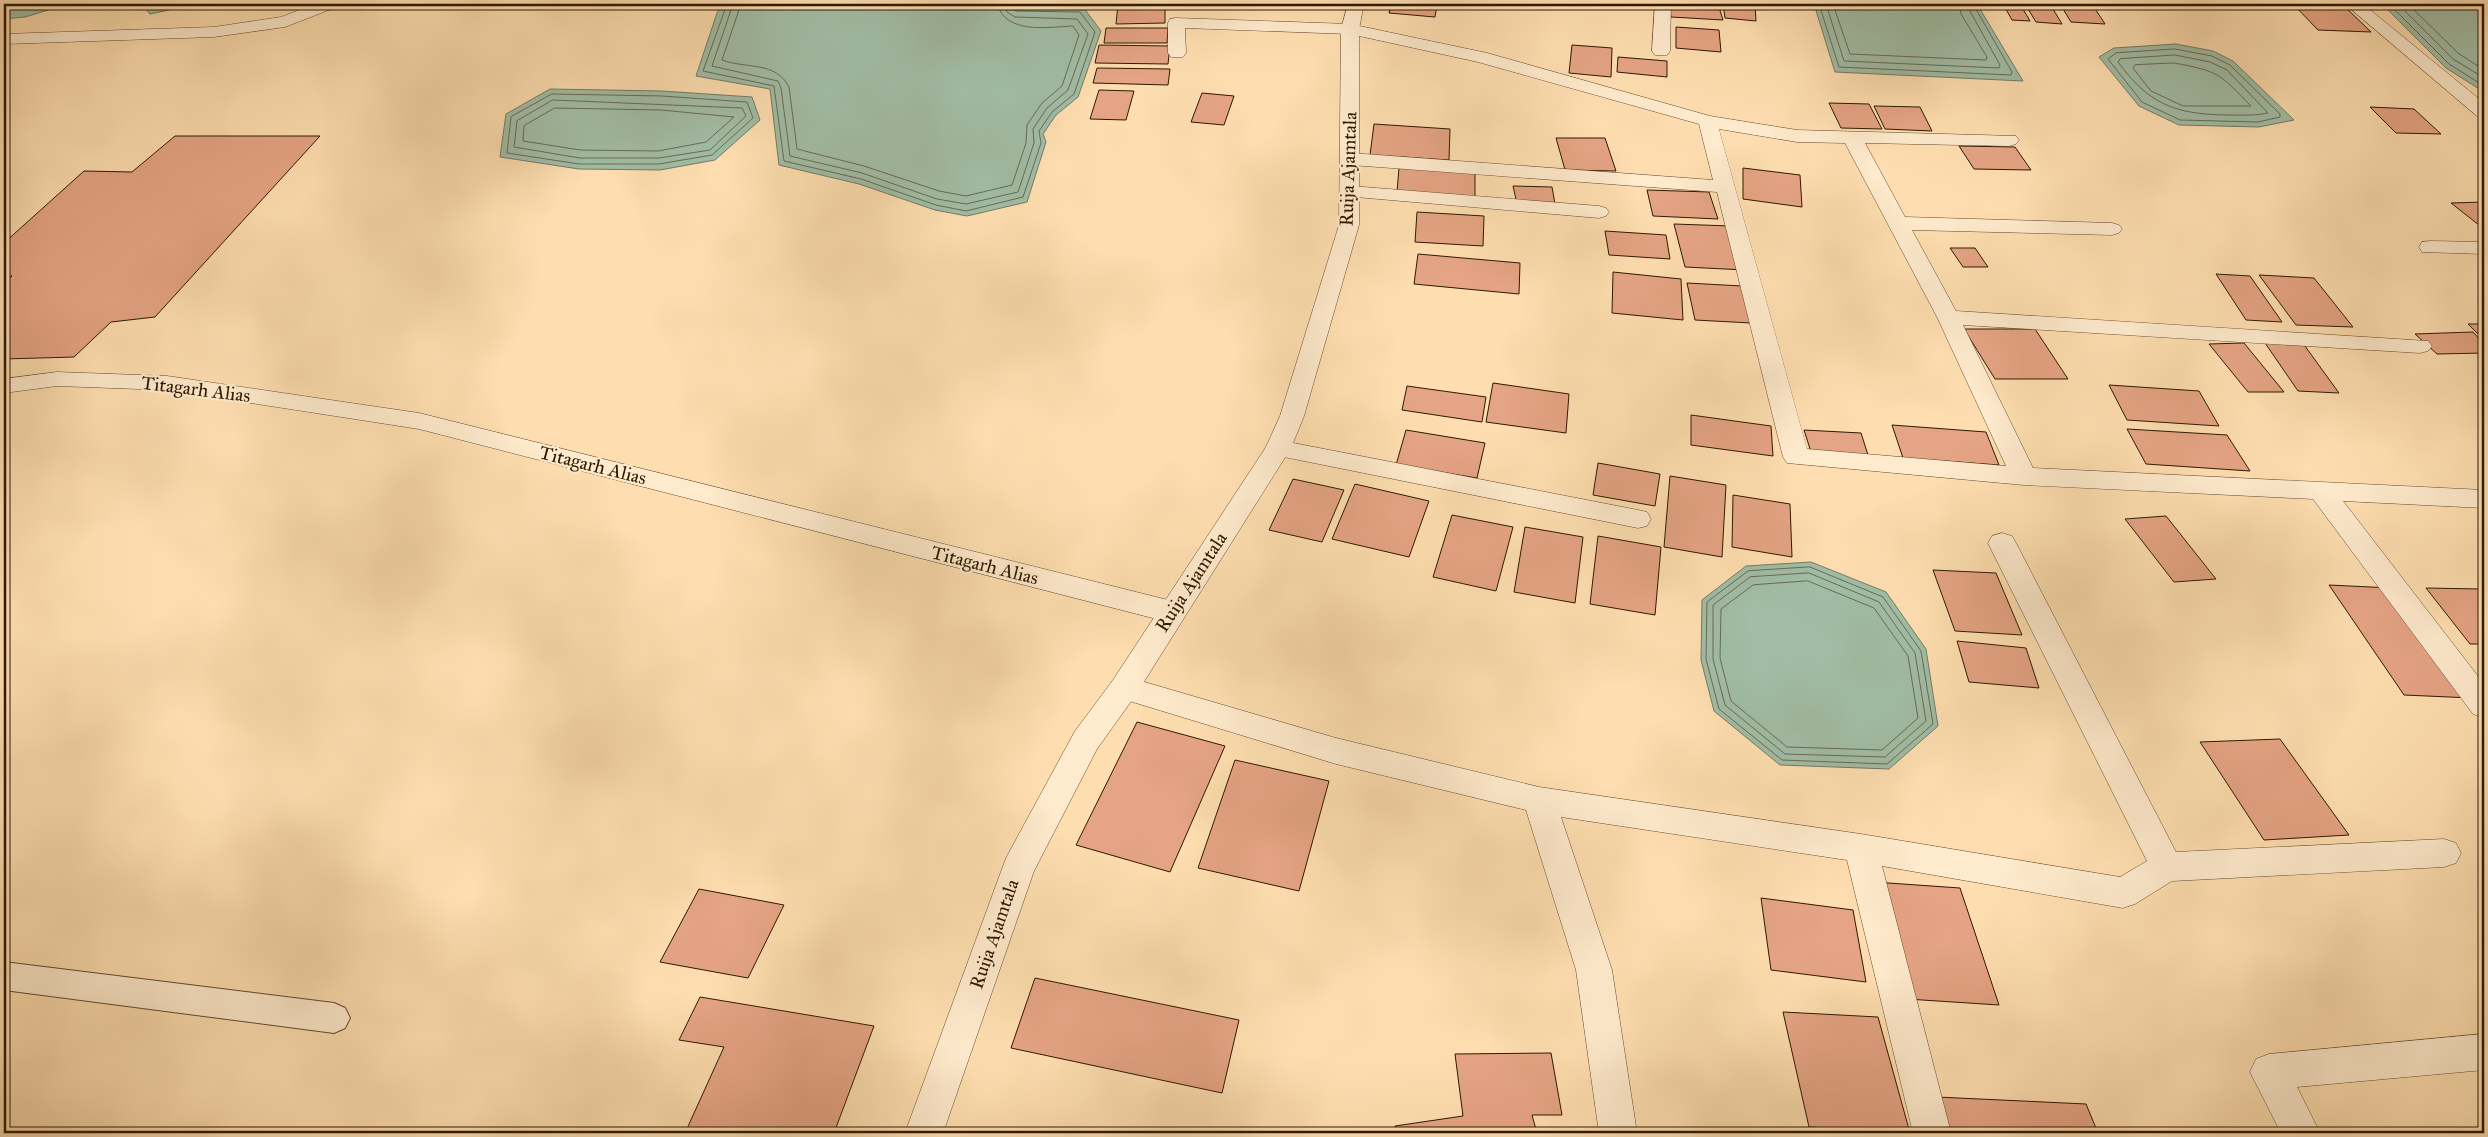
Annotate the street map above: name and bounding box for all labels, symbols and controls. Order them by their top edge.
street label: Ruija Ajamtala [1335,110,1362,227]
street label: Titagarh Alias [140,371,252,408]
street label: Titagarh Alias [537,441,649,490]
street label: Ruija Ajamtala [1150,527,1232,636]
street label: Titagarh Alias [929,541,1041,590]
street label: Ruija Ajamtala [964,875,1024,992]

